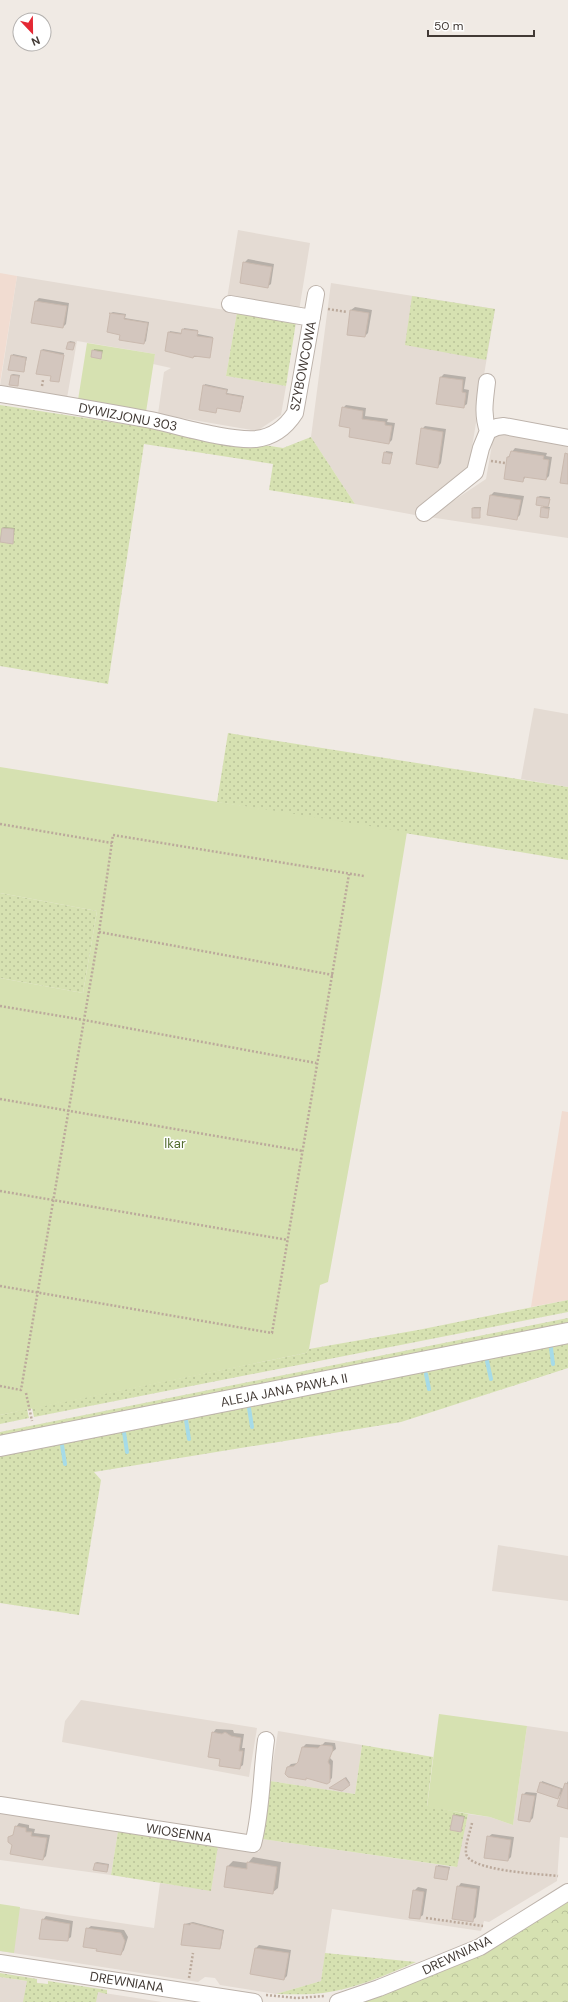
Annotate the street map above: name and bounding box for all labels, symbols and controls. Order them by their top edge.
north arrow [12,12,52,52]
scale bar [428,12,534,38]
text: 50 m [434,18,463,34]
text: N [29,33,42,49]
street label: SZYBOWCOWA [286,319,320,412]
street label: DYWIZJONU 303 [77,399,179,435]
park label: Ikar [164,1135,186,1152]
street label: ALEJA JANA PAWŁA II [219,1369,349,1411]
street label: WIOSENNA [144,1819,214,1847]
street label: DREWNIANA [419,1931,495,1979]
street label: DREWNIANA [89,1968,166,1996]

